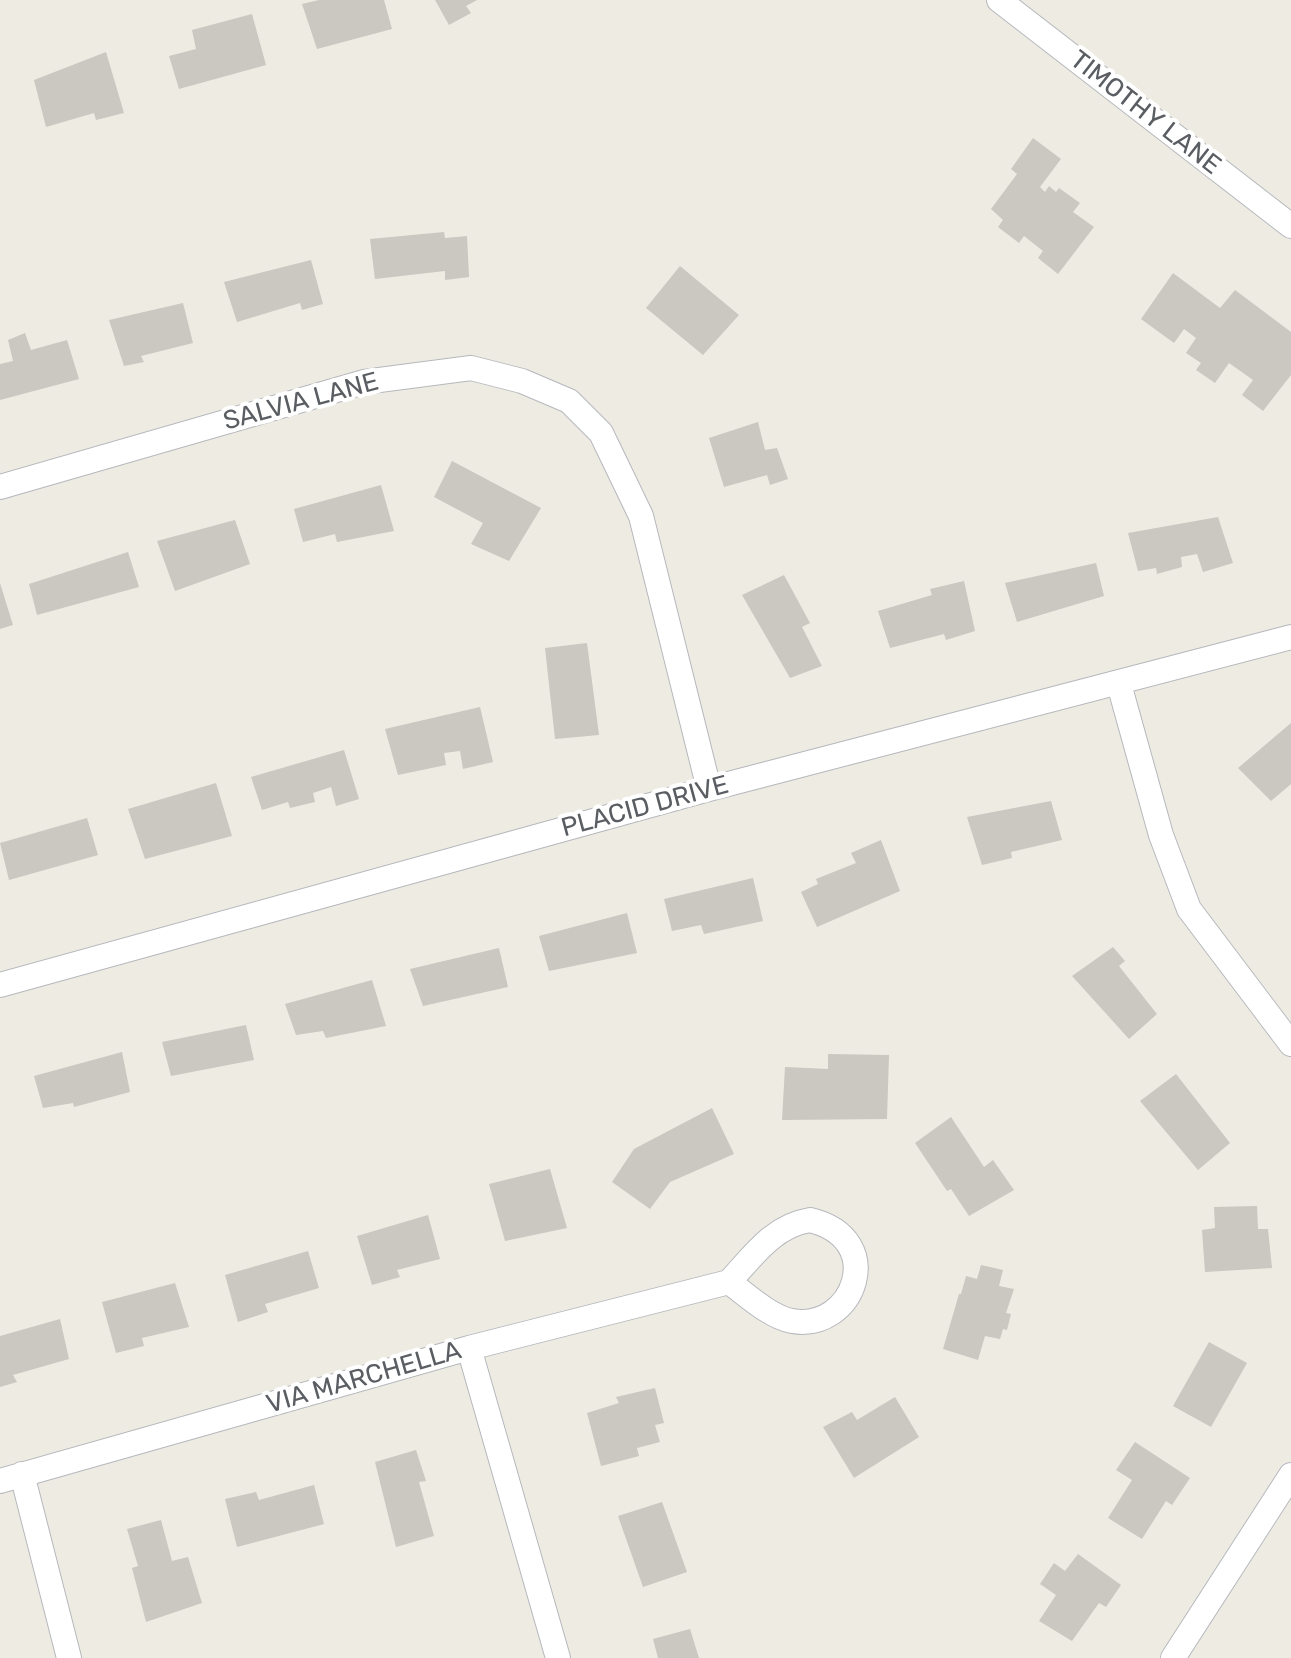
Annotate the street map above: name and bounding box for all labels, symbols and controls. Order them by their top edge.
street label: TIMOTHY LANE [1063,44,1227,182]
street label: SALVIA LANE [220,366,382,438]
street label: PLACID DRIVE [558,770,732,844]
street label: VIA MARCHELLA [263,1335,465,1421]

